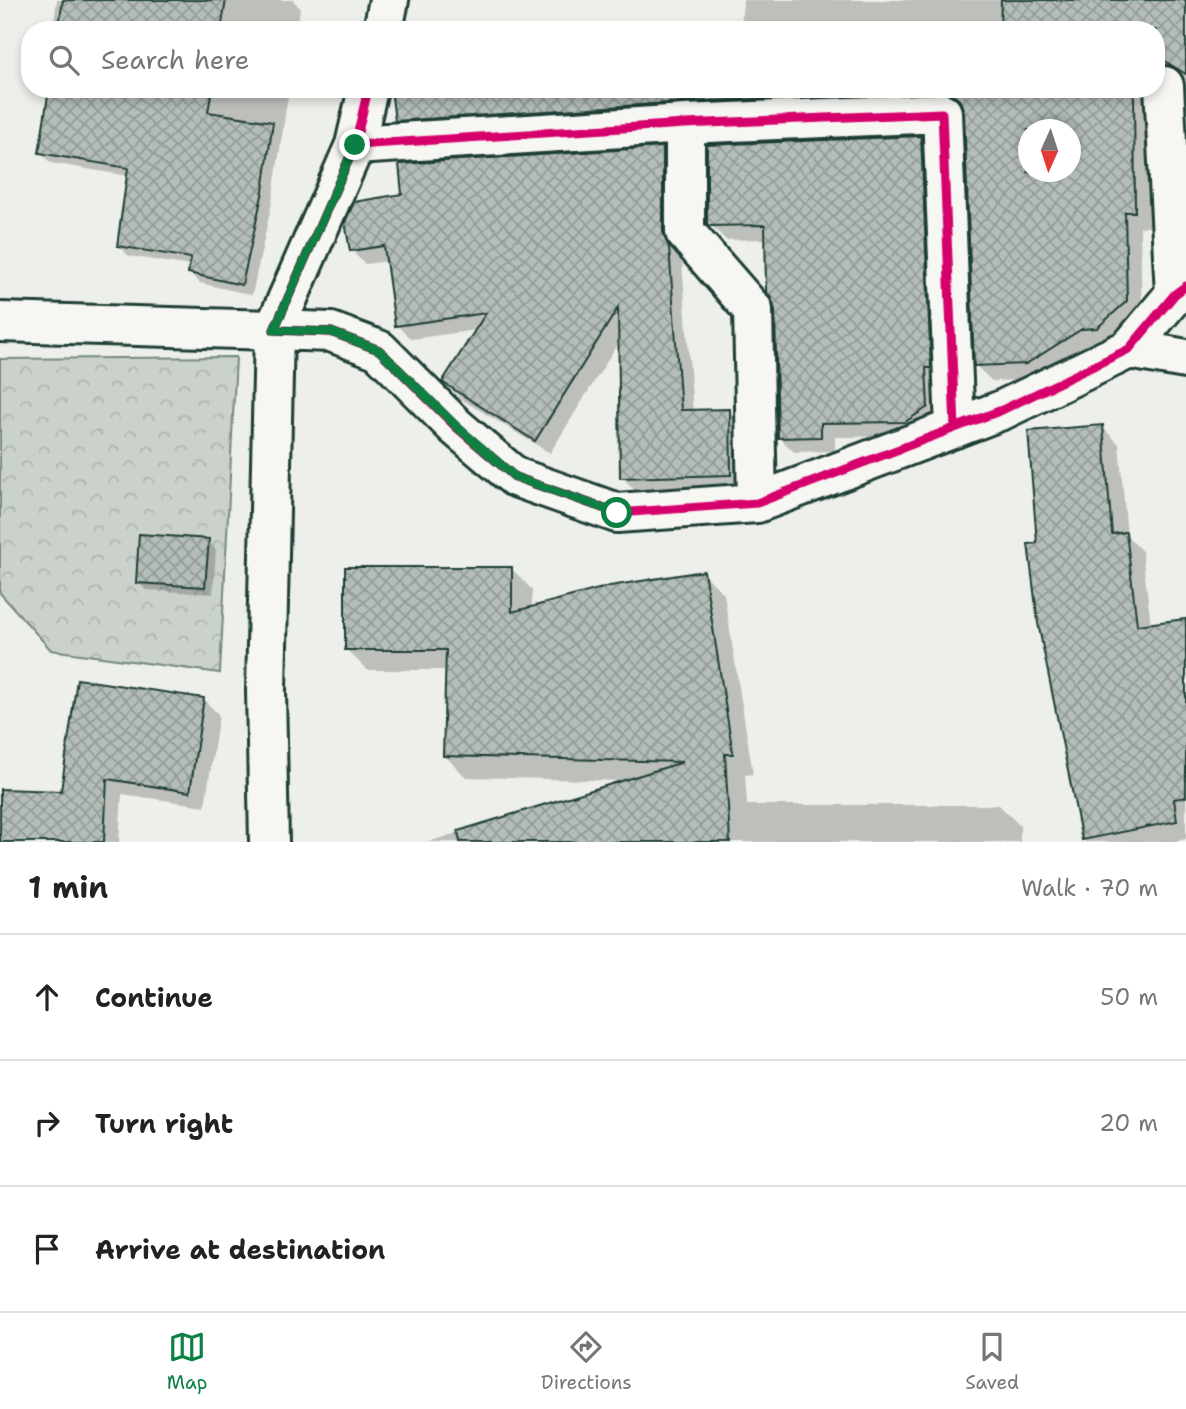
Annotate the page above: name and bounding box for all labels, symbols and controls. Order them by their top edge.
search box [21,21,1165,98]
icon: search [45,41,83,79]
text: Search here [101,42,250,77]
north arrow [1018,119,1081,182]
route end [339,129,370,160]
route start [601,497,632,528]
text: 1 min [28,867,108,908]
text: Walk · 70 m [1021,873,1158,903]
icon: ahead [28,978,66,1016]
text: Continue [95,980,213,1015]
text: 50 m [1100,982,1158,1012]
icon: right [28,1104,66,1142]
text: Turn right [95,1106,233,1141]
text: 20 m [1099,1108,1158,1138]
icon: arrive [28,1230,66,1268]
text: Arrive at destination [95,1232,385,1267]
tab: Map [167,1328,207,1395]
tab: Directions [541,1328,632,1395]
tab: Saved [965,1328,1019,1395]

